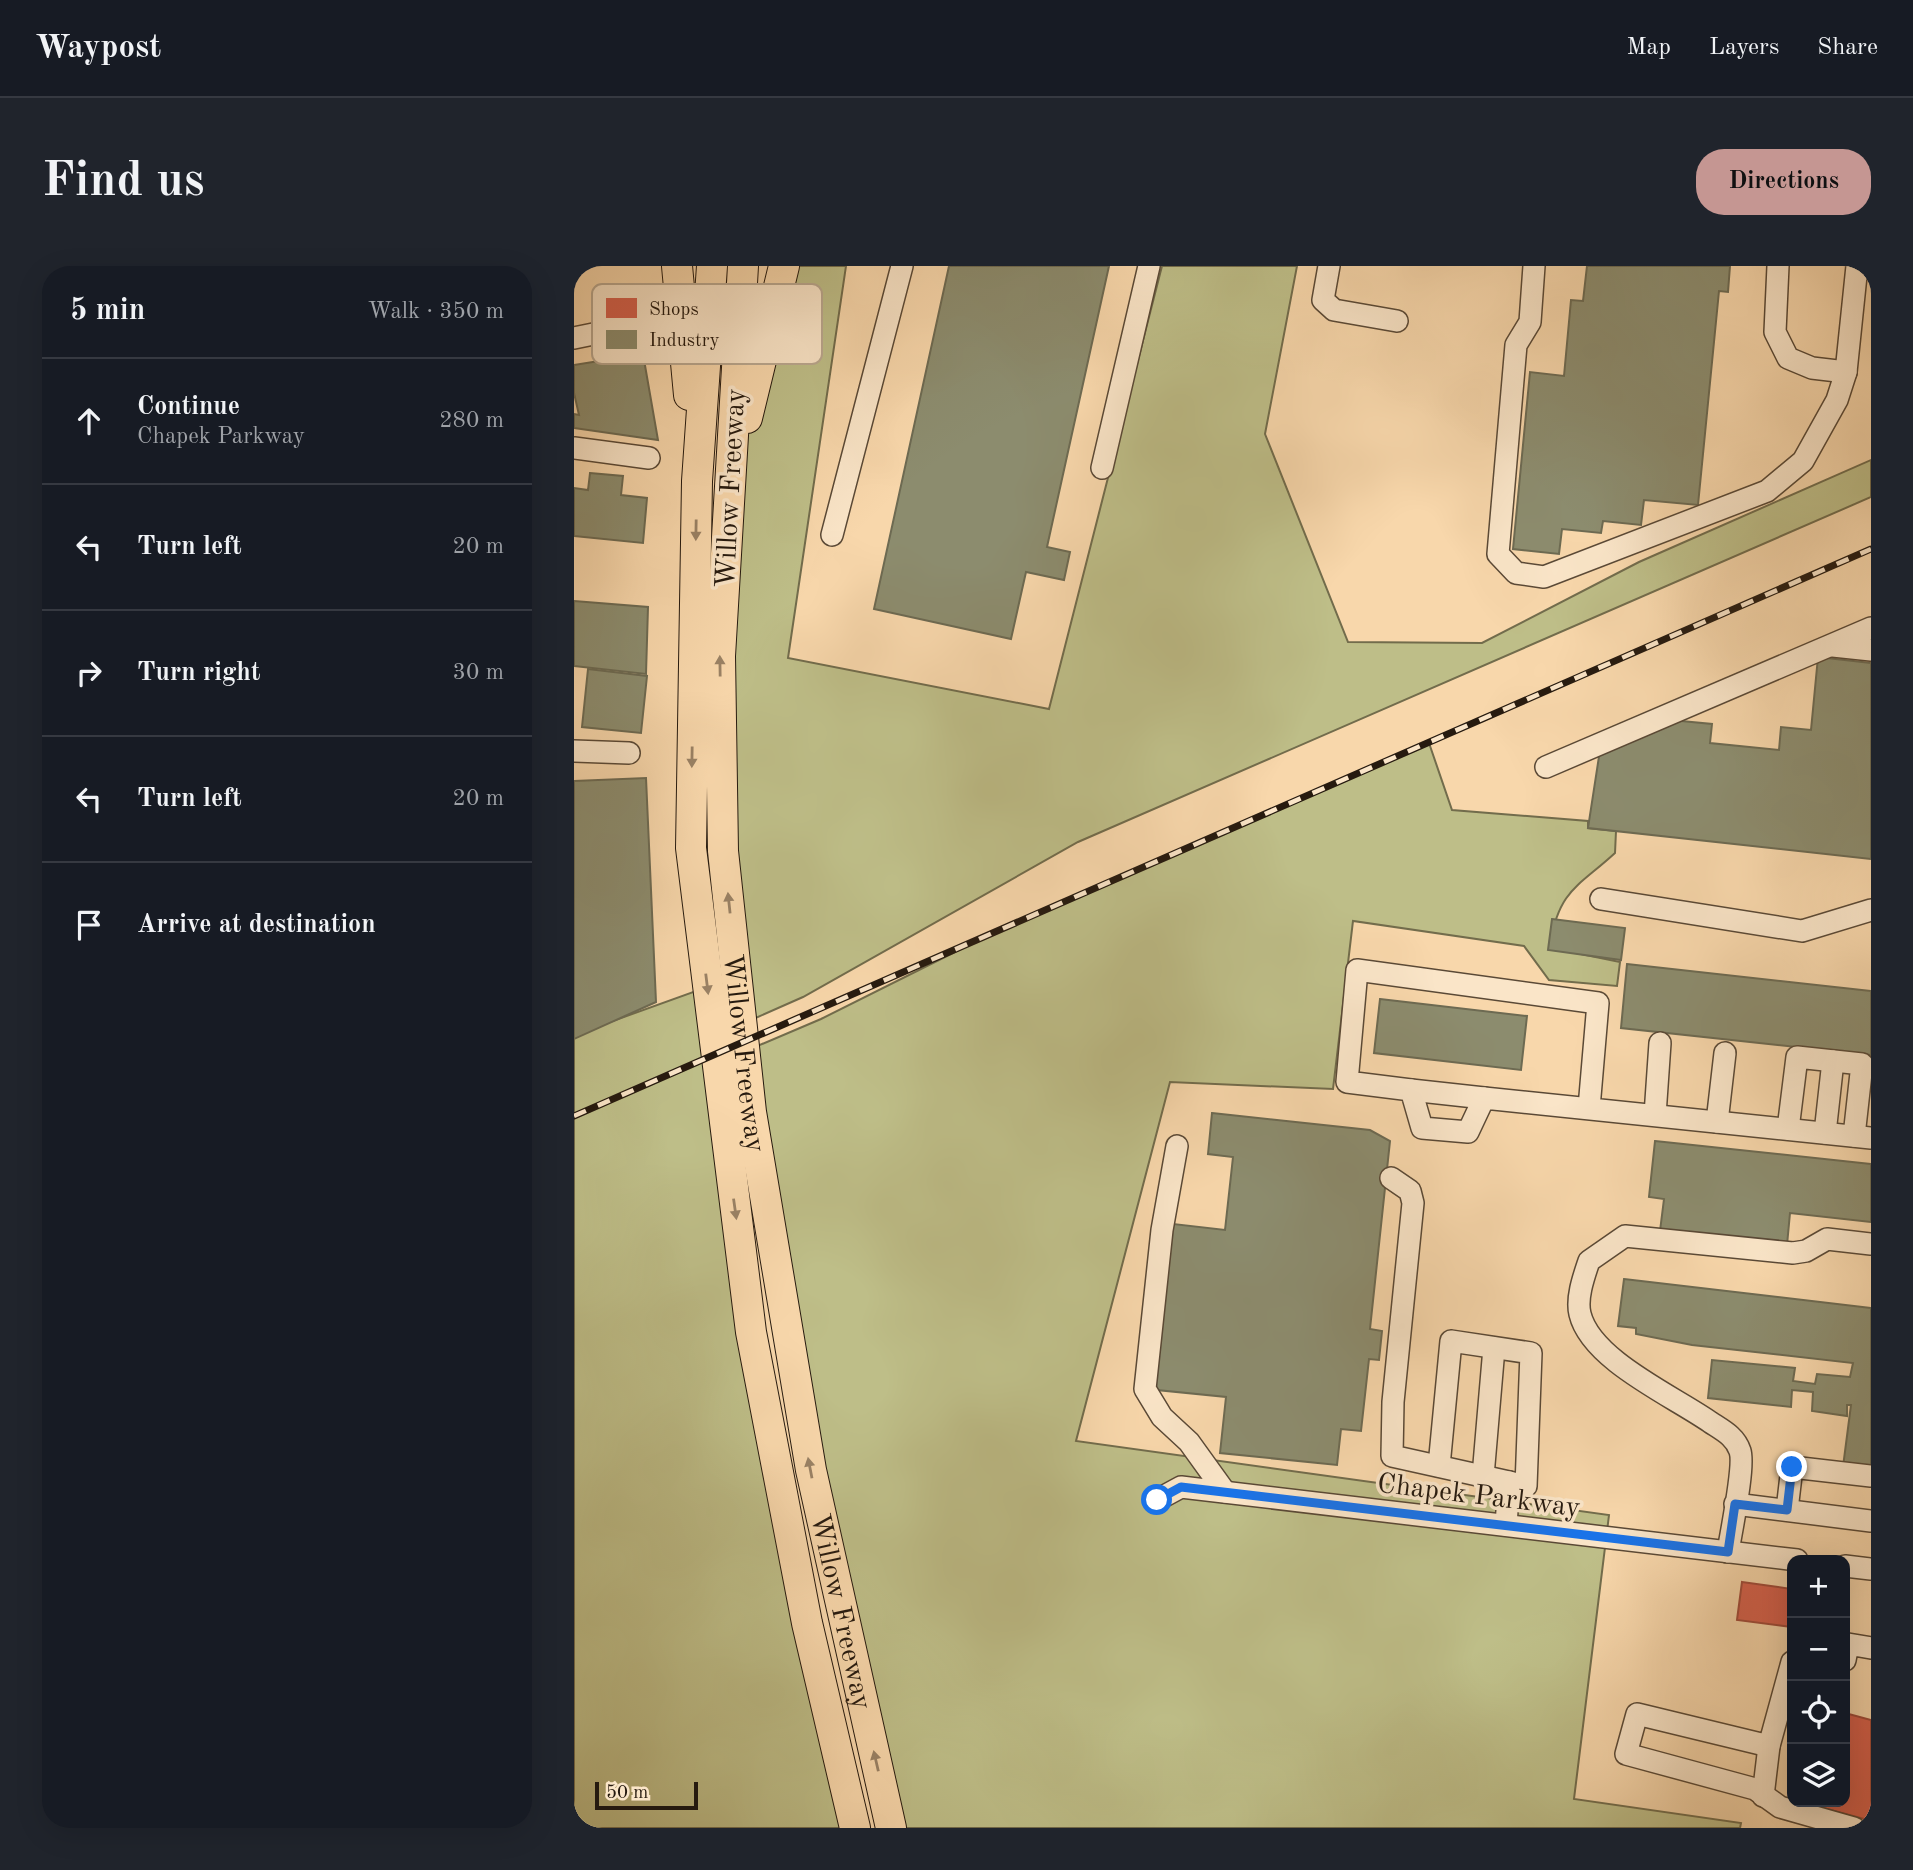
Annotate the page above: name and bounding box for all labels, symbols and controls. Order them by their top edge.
text: Waypost [35,32,161,65]
text: Map [1627,36,1671,60]
text: Layers [1709,36,1779,60]
text: Share [1817,36,1878,60]
button: Directions [1696,149,1871,215]
text: Find us [42,158,205,207]
legend [592,284,822,364]
text: 5 min [70,296,145,326]
text: Walk · 350 m [368,300,504,323]
text: Shops [649,301,699,320]
text: Industry [649,332,720,351]
street label: Willow Freeway [713,388,751,589]
text: Continue [137,394,240,420]
icon: ahead [70,402,108,440]
text: 280 m [439,409,504,432]
text: Chapek Parkway [137,425,305,448]
one-way arrow [690,519,702,541]
icon: left [70,528,108,566]
text: Turn left [137,534,242,560]
text: 20 m [453,535,504,558]
icon: right [70,654,108,692]
one-way arrow [715,655,726,677]
text: Turn right [137,660,260,686]
text: 30 m [453,661,504,684]
one-way arrow [687,746,698,768]
icon: left [70,780,108,818]
text: Turn left [137,786,242,812]
text: 20 m [453,787,504,810]
one-way arrow [723,892,734,914]
icon: arrive [70,906,108,944]
text: Arrive at destination [137,912,376,938]
street label: Willow Freeway [717,953,769,1155]
one-way arrow [701,973,712,995]
one-way arrow [729,1199,740,1221]
route end [1776,1451,1807,1482]
one-way arrow [805,1457,816,1479]
street label: Chapek Parkway [1376,1471,1582,1523]
route start [1141,1484,1172,1515]
street label: Willow Freeway [804,1511,875,1713]
map controls [1787,1555,1850,1807]
button: + [1787,1555,1850,1618]
button: − [1787,1618,1850,1681]
button: locate [1787,1681,1850,1744]
button: layers [1787,1744,1850,1807]
one-way arrow [870,1750,881,1772]
scale bar [595,1779,698,1811]
text: 50 m [606,1784,648,1803]

